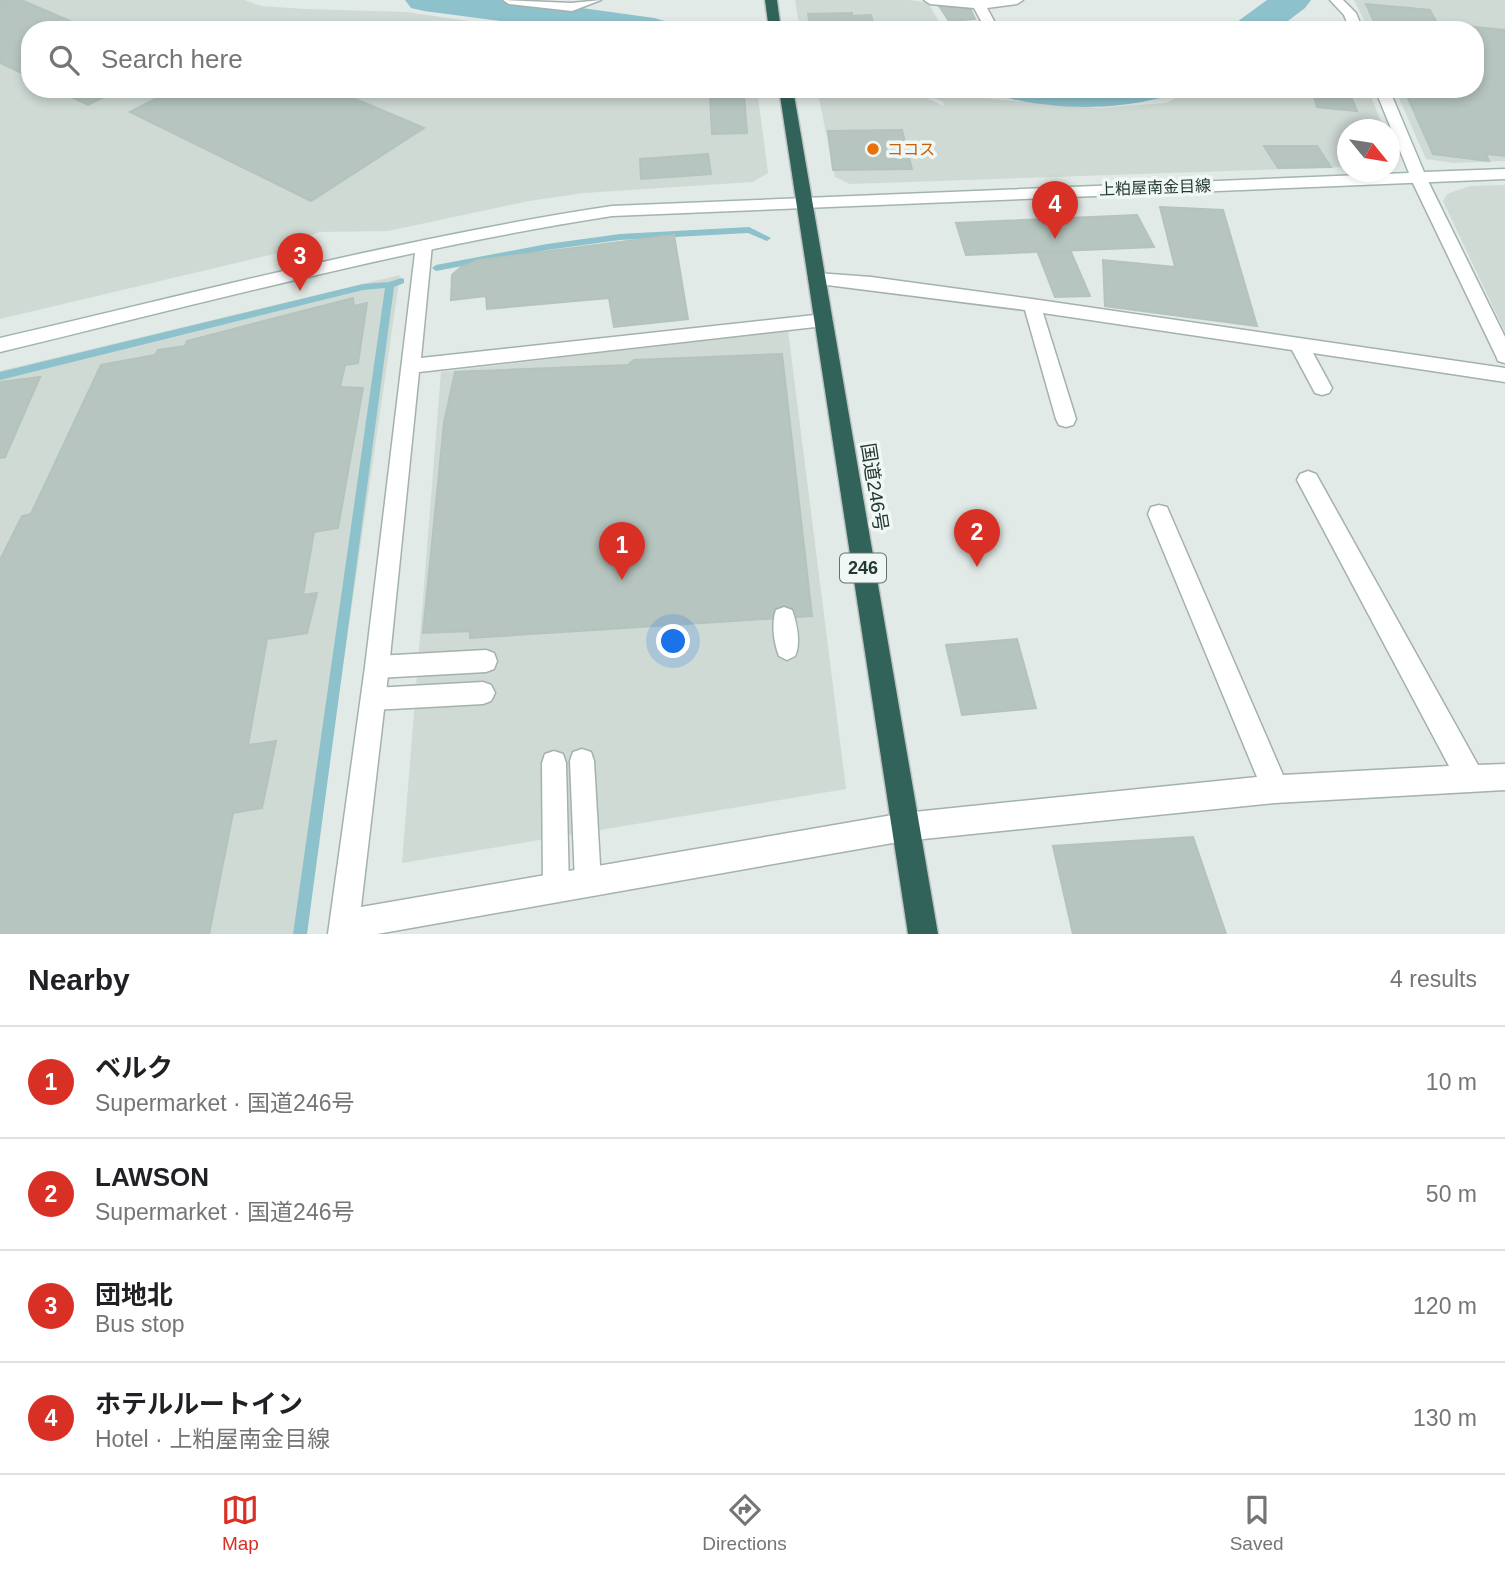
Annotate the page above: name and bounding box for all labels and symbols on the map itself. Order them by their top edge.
north arrow [1337,119,1400,182]
marker: ココス [865,141,881,157]
place label: ココス [887,141,935,158]
street label: 上粕屋南金目線 [1099,177,1211,198]
pin: 4 [1032,181,1078,239]
pin: 3 [277,233,323,291]
street label: 国道246号 [857,442,892,533]
pin: 2 [954,509,1000,567]
pin: 1 [599,522,645,580]
road number: 246 [840,554,886,582]
your location [656,624,690,658]

